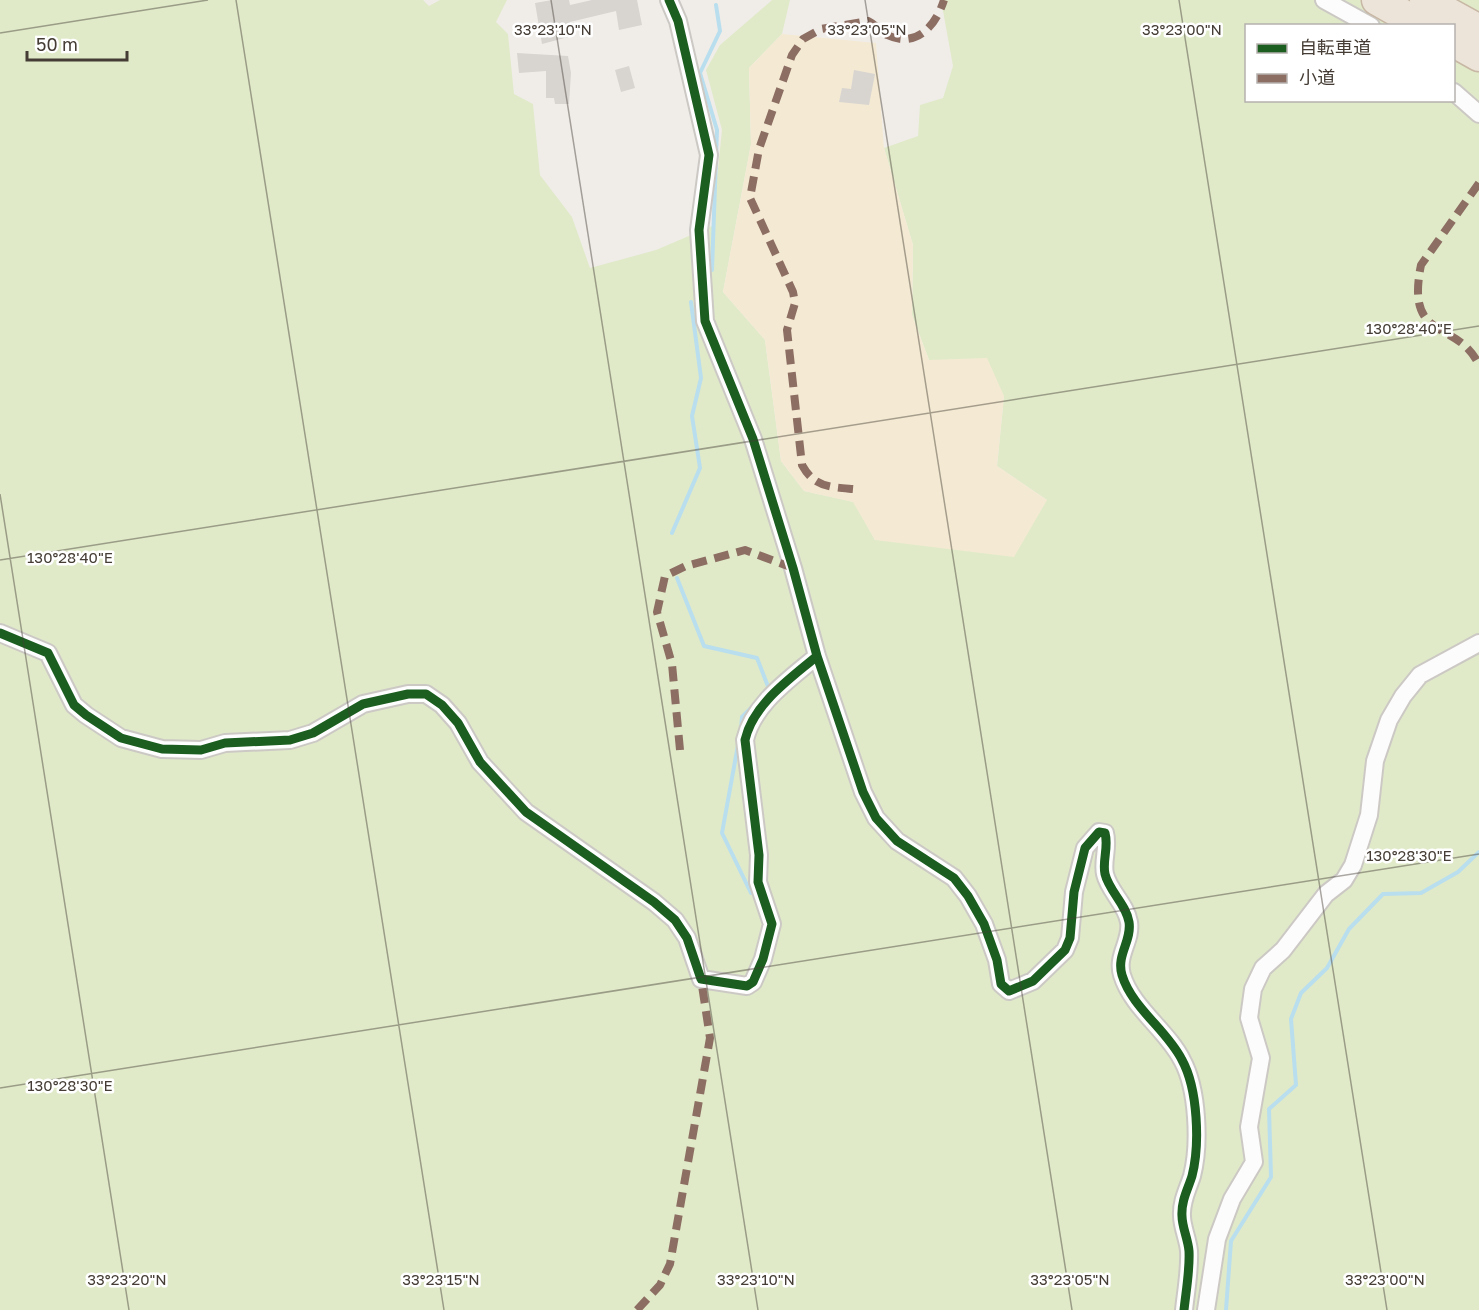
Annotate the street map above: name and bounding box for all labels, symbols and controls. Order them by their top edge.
text: 33°23'10"N [514,20,592,38]
text: 33°23'05"N [827,20,907,38]
text: 33°23'00"N [1142,20,1222,38]
scale bar [27,24,128,62]
legend [1245,24,1455,102]
text: 50 m [36,33,78,55]
text: 自転車道 [1299,36,1371,58]
text: 小道 [1299,66,1335,88]
text: 130°28'40"E [1366,319,1452,337]
text: 130°28'40"E [27,548,113,566]
text: 130°28'30"E [1366,846,1452,864]
text: 130°28'30"E [27,1076,113,1094]
text: 33°23'20"N [87,1270,167,1288]
text: 33°23'15"N [402,1270,480,1288]
text: 33°23'10"N [717,1270,795,1288]
text: 33°23'05"N [1030,1270,1110,1288]
text: 33°23'00"N [1345,1270,1425,1288]

